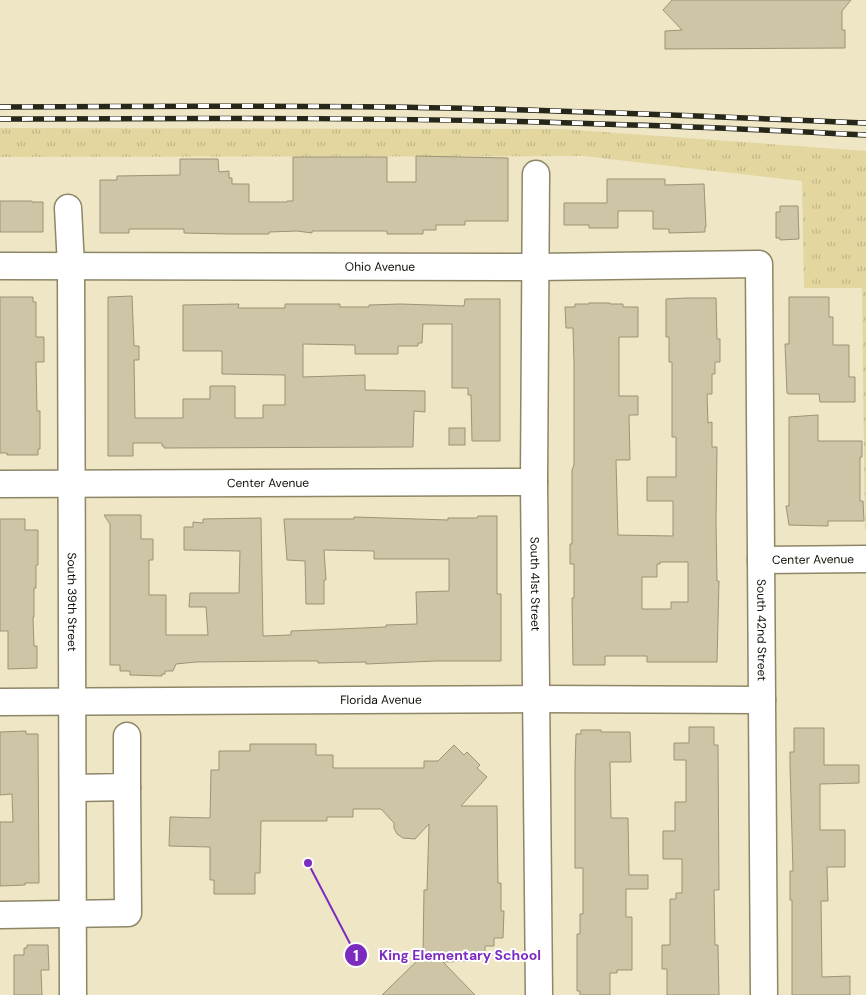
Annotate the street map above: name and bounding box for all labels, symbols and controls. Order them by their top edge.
street label: Ohio Avenue [345,259,415,275]
street label: Center Avenue [227,475,309,491]
street label: South 41st Street [527,537,543,632]
street label: Center Avenue [772,551,854,568]
street label: South 39th Street [64,552,80,652]
street label: South 42nd Street [753,579,770,681]
street label: Florida Avenue [340,692,422,708]
callout: King Elementary School [344,941,551,970]
text: 1 [353,946,359,966]
text: King Elementary School [379,946,541,964]

